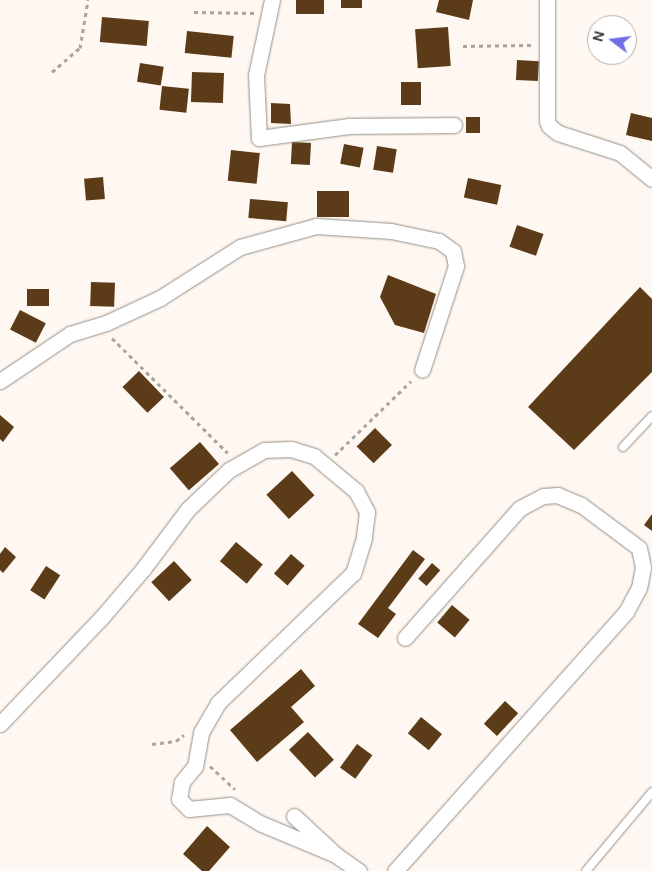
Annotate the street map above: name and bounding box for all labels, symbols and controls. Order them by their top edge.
north arrow [587,15,637,65]
text: N [588,29,608,44]

